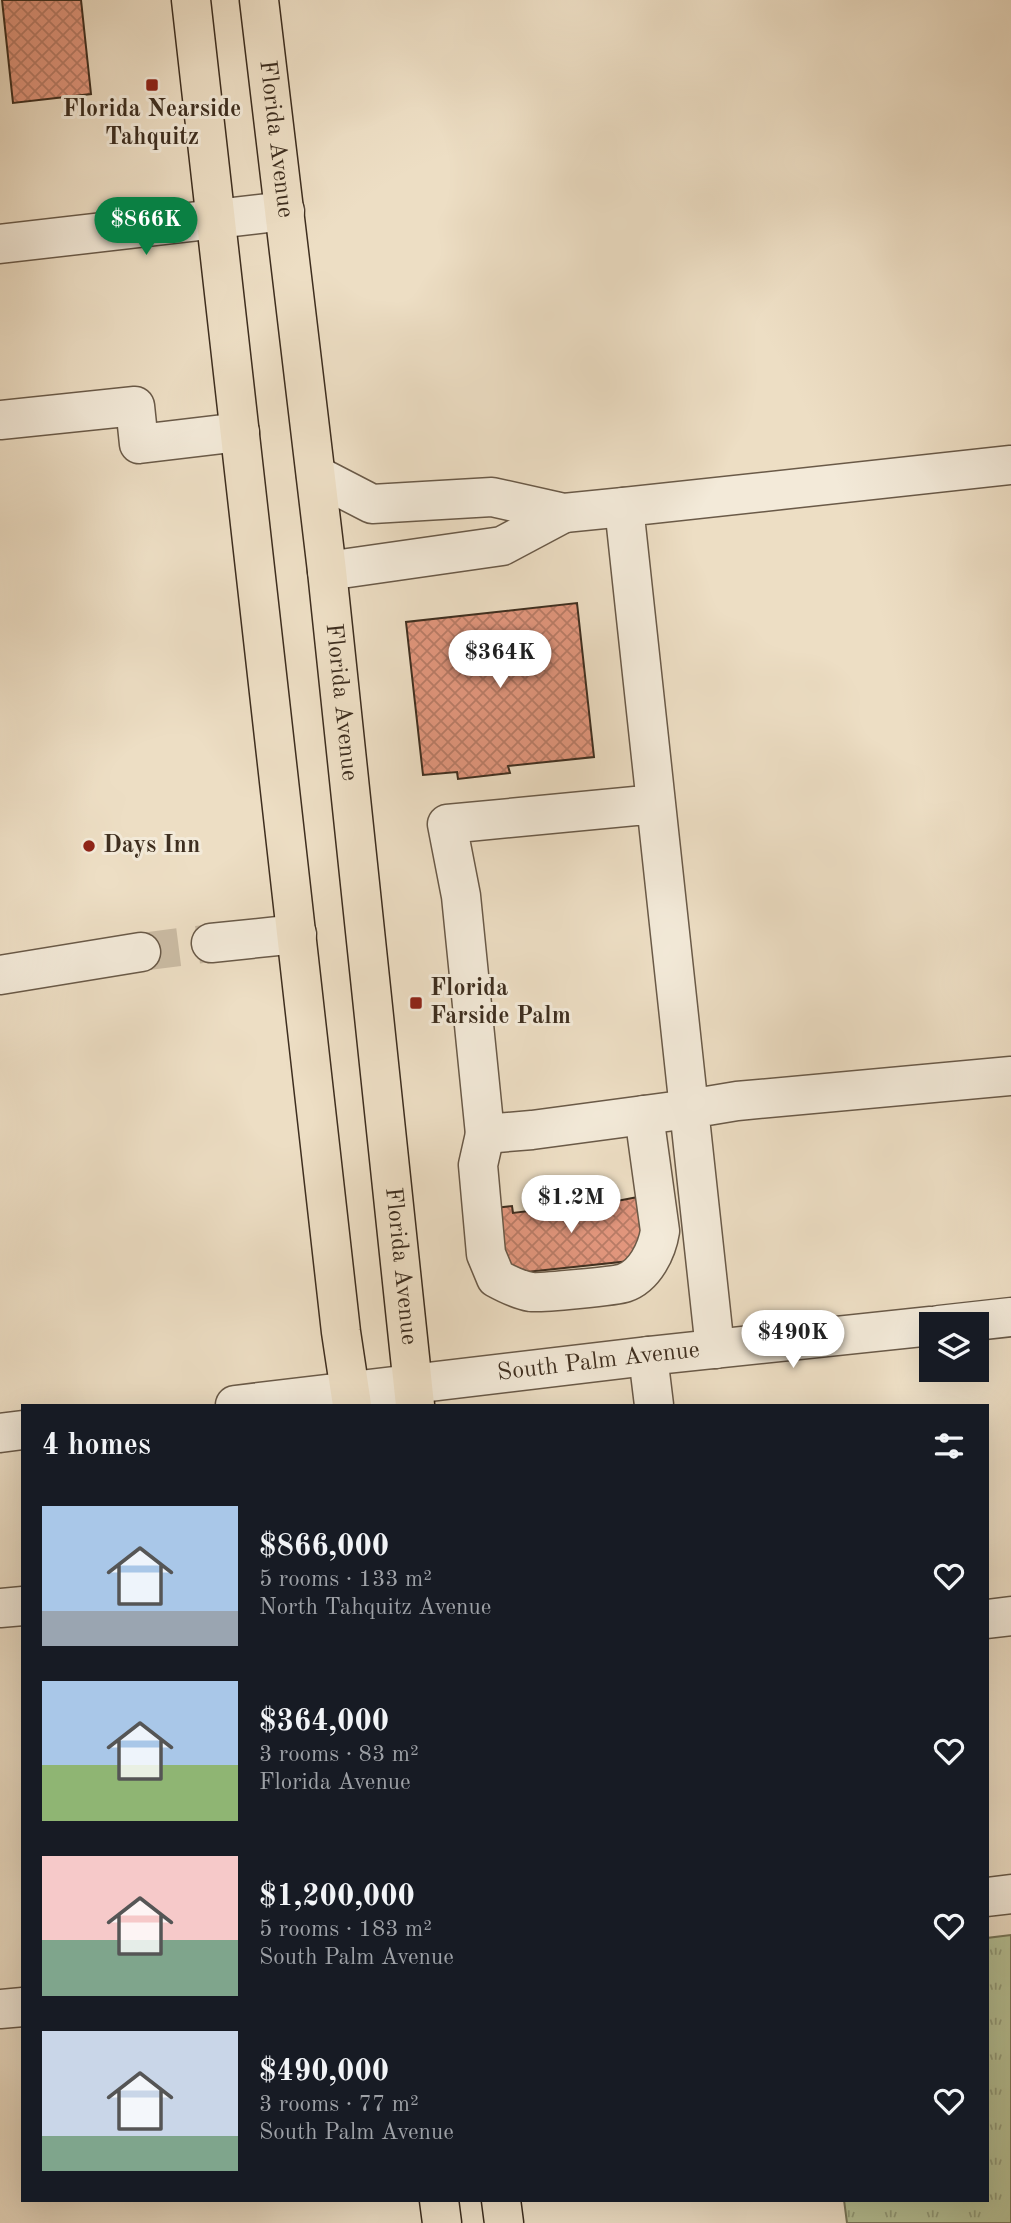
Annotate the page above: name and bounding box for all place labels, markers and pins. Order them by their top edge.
marker: Florida Nearside Tahquitz [144,77,160,93]
place label: Florida Nearside Tahquitz [63,98,241,150]
pin: $866K [97,198,195,257]
pin: $364K [451,630,549,690]
place label: Days Inn [103,834,200,858]
marker: Days Inn [81,838,97,854]
place label: Florida Farside Palm [430,977,571,1029]
marker: Florida Farside Palm [408,995,424,1011]
pin: $1.2M [522,1176,620,1235]
pin: $490K [744,1310,842,1370]

